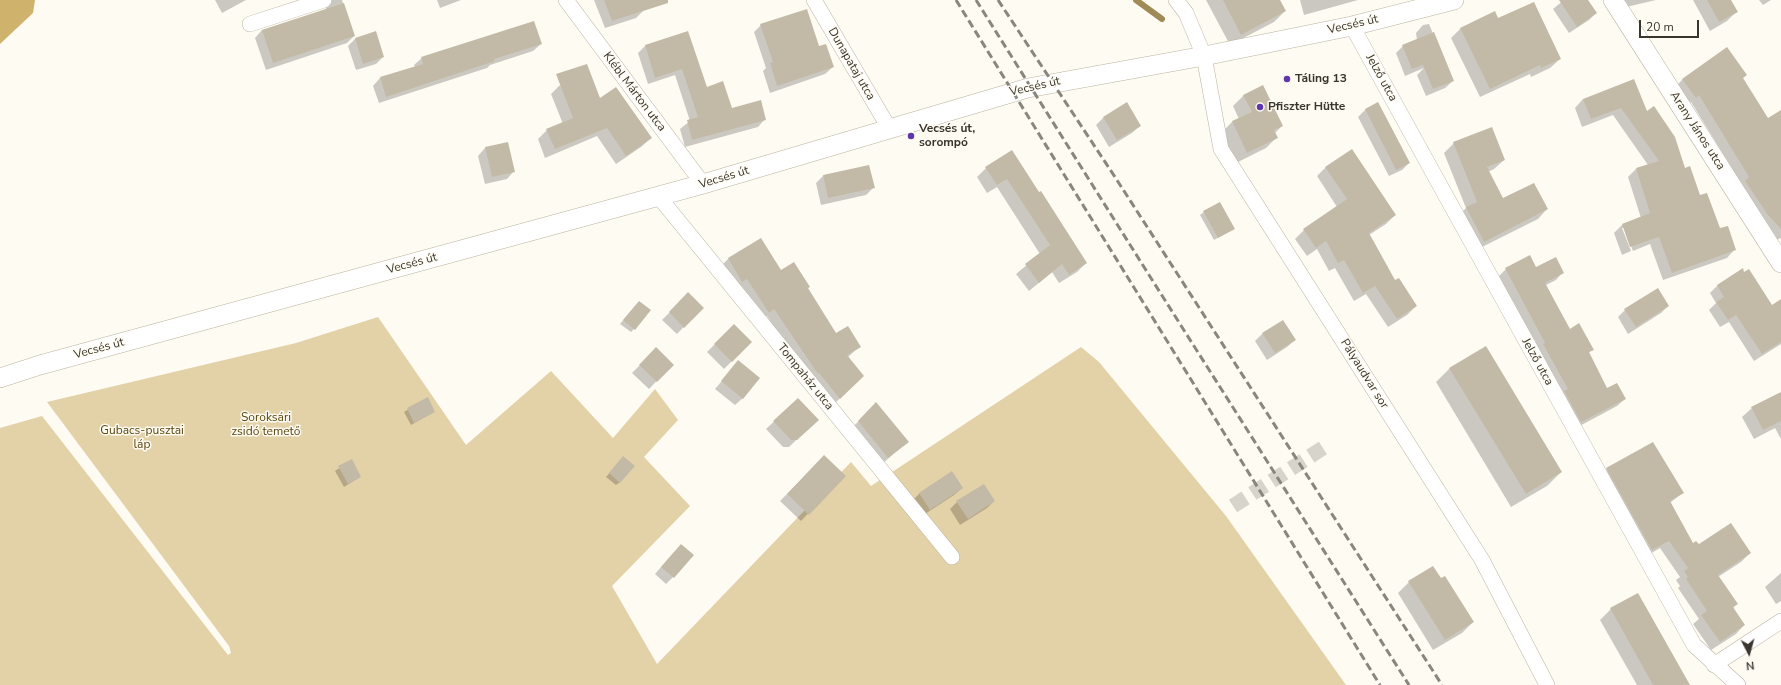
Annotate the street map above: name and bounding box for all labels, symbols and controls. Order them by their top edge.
street label: Vecsés út [1326,12,1380,38]
scale bar [1641,12,1701,38]
text: 20 m [1646,19,1674,35]
street label: Dunapataj utca [824,25,878,103]
street label: Klébl Márton utca [599,49,669,135]
street label: Jelző utca [1362,52,1400,104]
place label: Táling 13 [1295,72,1347,86]
street label: Vecsés út [1008,74,1062,100]
marker: Táling 13 [1282,74,1292,84]
street label: Arany János utca [1666,89,1728,173]
place label: Pfiszter Hütte [1268,100,1345,114]
marker: Pfiszter Hütte [1255,102,1265,112]
place label: Vecsés út, sorompó [919,122,975,150]
marker: Vecsés út, sorompó [906,131,916,141]
street label: Vecsés út [697,164,751,192]
street label: Vecsés út [385,250,439,278]
street label: Vecsés út [72,335,126,363]
street label: Pályaudvar sor [1337,336,1391,412]
street label: Jelző utca [1518,336,1556,388]
street label: Tompaház utca [774,341,836,413]
park label: Soroksári zsidó temető [232,411,300,439]
park label: Gubacs-pusztai láp [100,424,184,452]
north arrow [1729,633,1769,673]
text: N [1745,658,1755,673]

